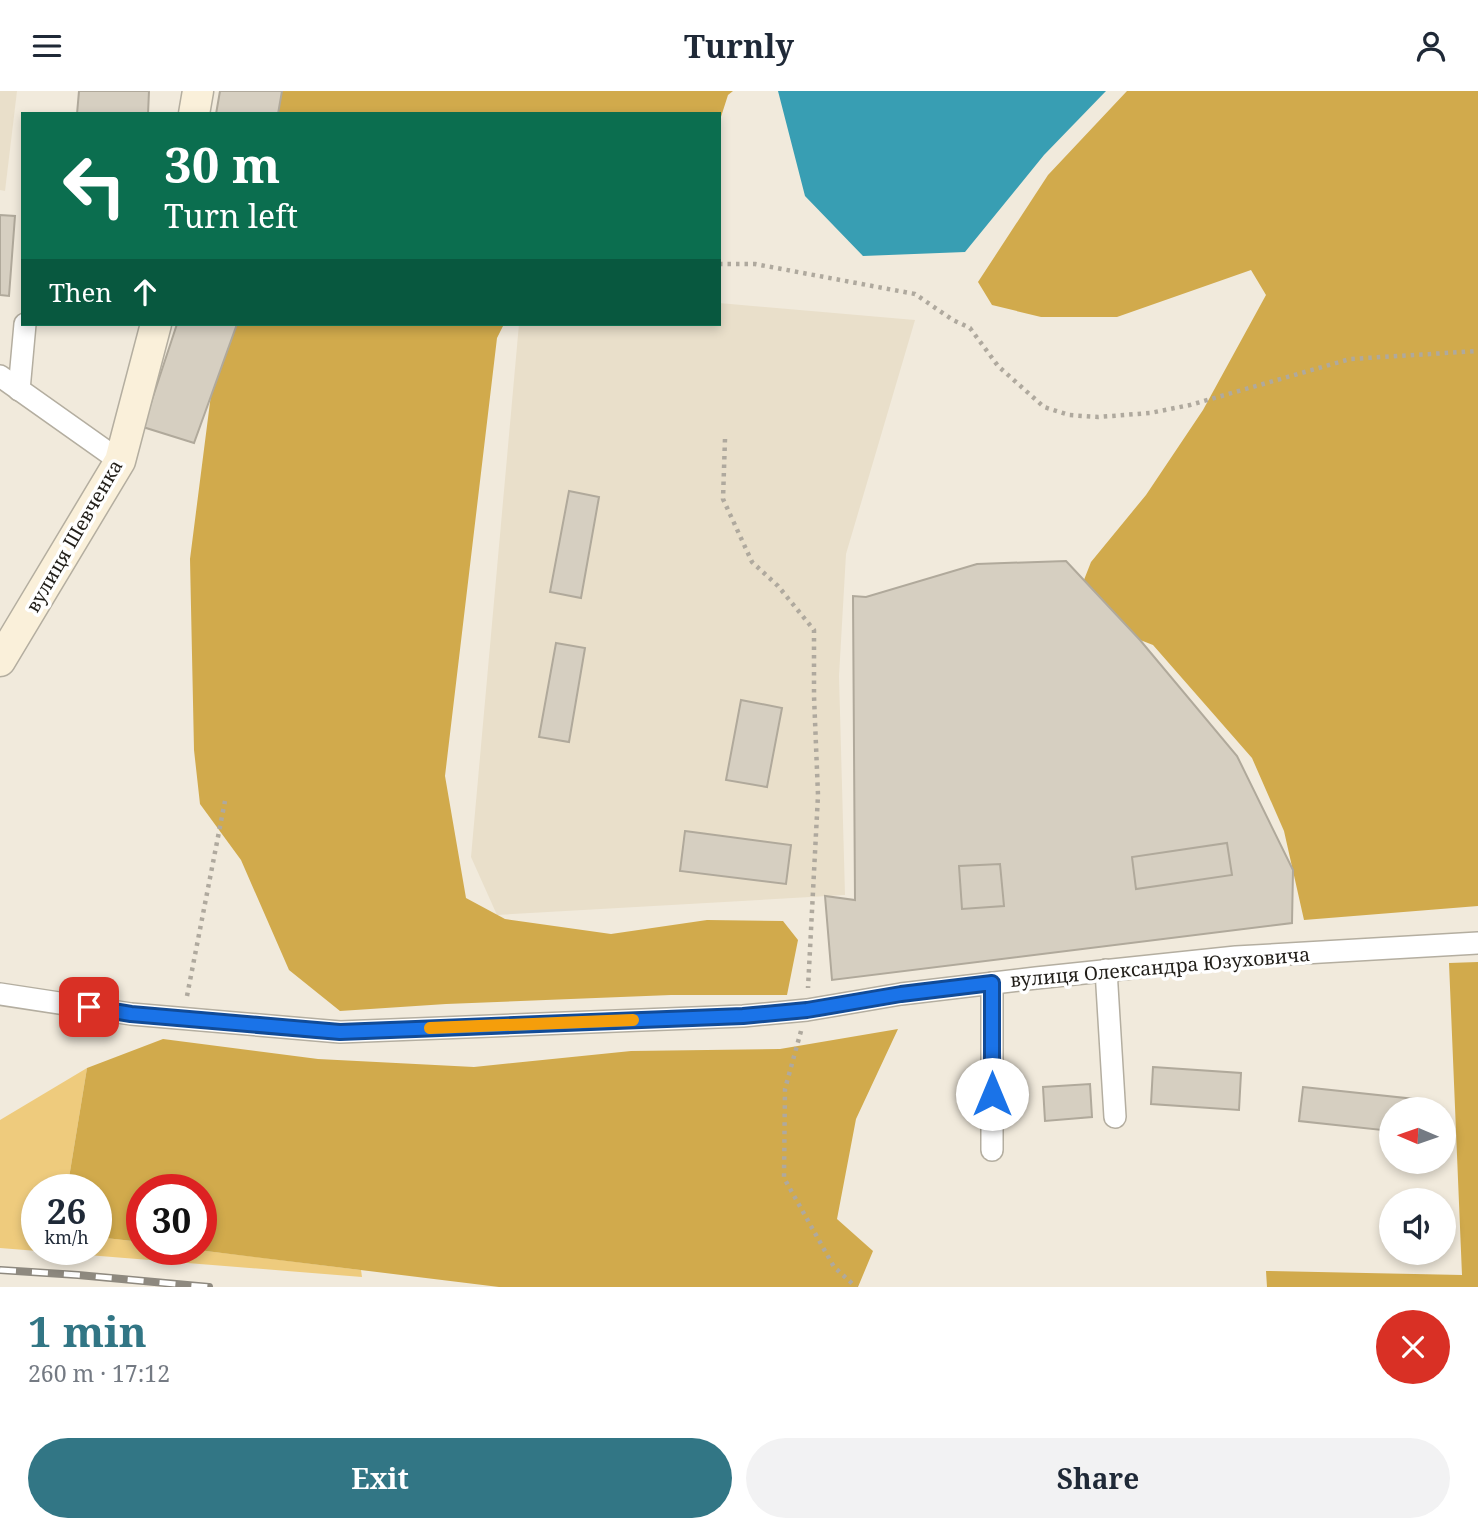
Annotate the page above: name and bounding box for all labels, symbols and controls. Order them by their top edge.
text: Turnly [684,24,794,67]
icon: menu [28,27,66,65]
icon: person [1412,27,1450,65]
text: 30 m [164,131,280,197]
icon: left [49,140,140,231]
text: Turn left [164,194,298,237]
icon: ahead [126,273,164,311]
text: Then [49,274,112,310]
street label: вулиця Шевченка [20,455,128,617]
street label: вулиця Олександра Юзуховича [1009,941,1311,993]
pin [59,977,119,1037]
icon: arrive [70,988,108,1026]
position arrow [955,1057,1029,1131]
north arrow [1379,1097,1456,1174]
map controls [1379,1097,1456,1265]
speed limit sign: 30 [126,1174,217,1265]
text: 26 [47,1187,86,1234]
button: sound [1379,1188,1456,1265]
text: km/h [44,1225,89,1249]
text: 1 min [28,1302,147,1359]
button: close [1376,1310,1450,1384]
text: 260 m · 17:12 [28,1357,170,1389]
button: Exit [28,1438,732,1518]
button: Share [746,1438,1450,1518]

